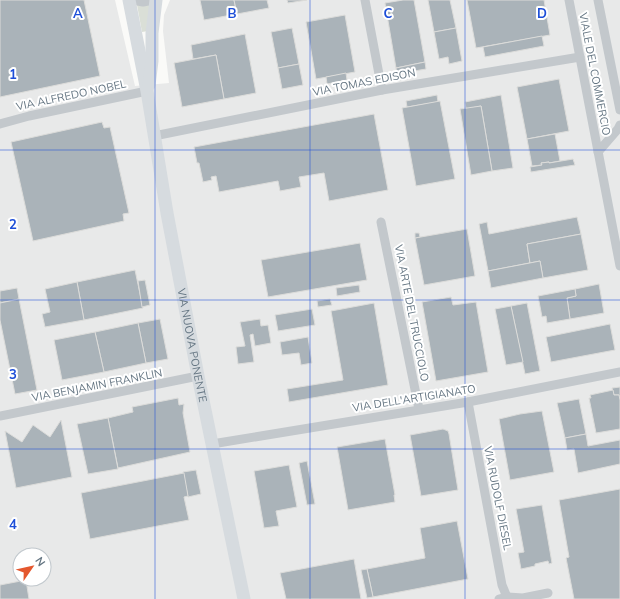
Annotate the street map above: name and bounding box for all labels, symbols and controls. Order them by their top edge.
text: A [73,5,83,21]
text: B [228,5,237,21]
text: C [384,5,393,21]
text: D [537,5,547,21]
street label: VIALE DEL COMMERCIO [576,11,614,137]
street label: VIA TOMAS EDISON [311,65,417,99]
text: 1 [9,66,17,82]
street label: VIA ALFREDO NOBEL [15,77,127,113]
text: 2 [9,216,17,232]
street label: VIA ARTE DEL TRUCCIOLO [392,243,432,383]
street label: VIA NUOVA PONENTE [174,287,210,403]
street label: VIA BENJAMIN FRANKLIN [31,365,163,405]
text: 3 [9,366,17,382]
street label: VIA DELL'ARTIGIANATO [351,381,477,415]
street label: VIA RUDOLF DIESEL [481,445,515,551]
text: 4 [9,516,17,532]
north arrow [12,547,52,587]
text: N [32,554,48,569]

